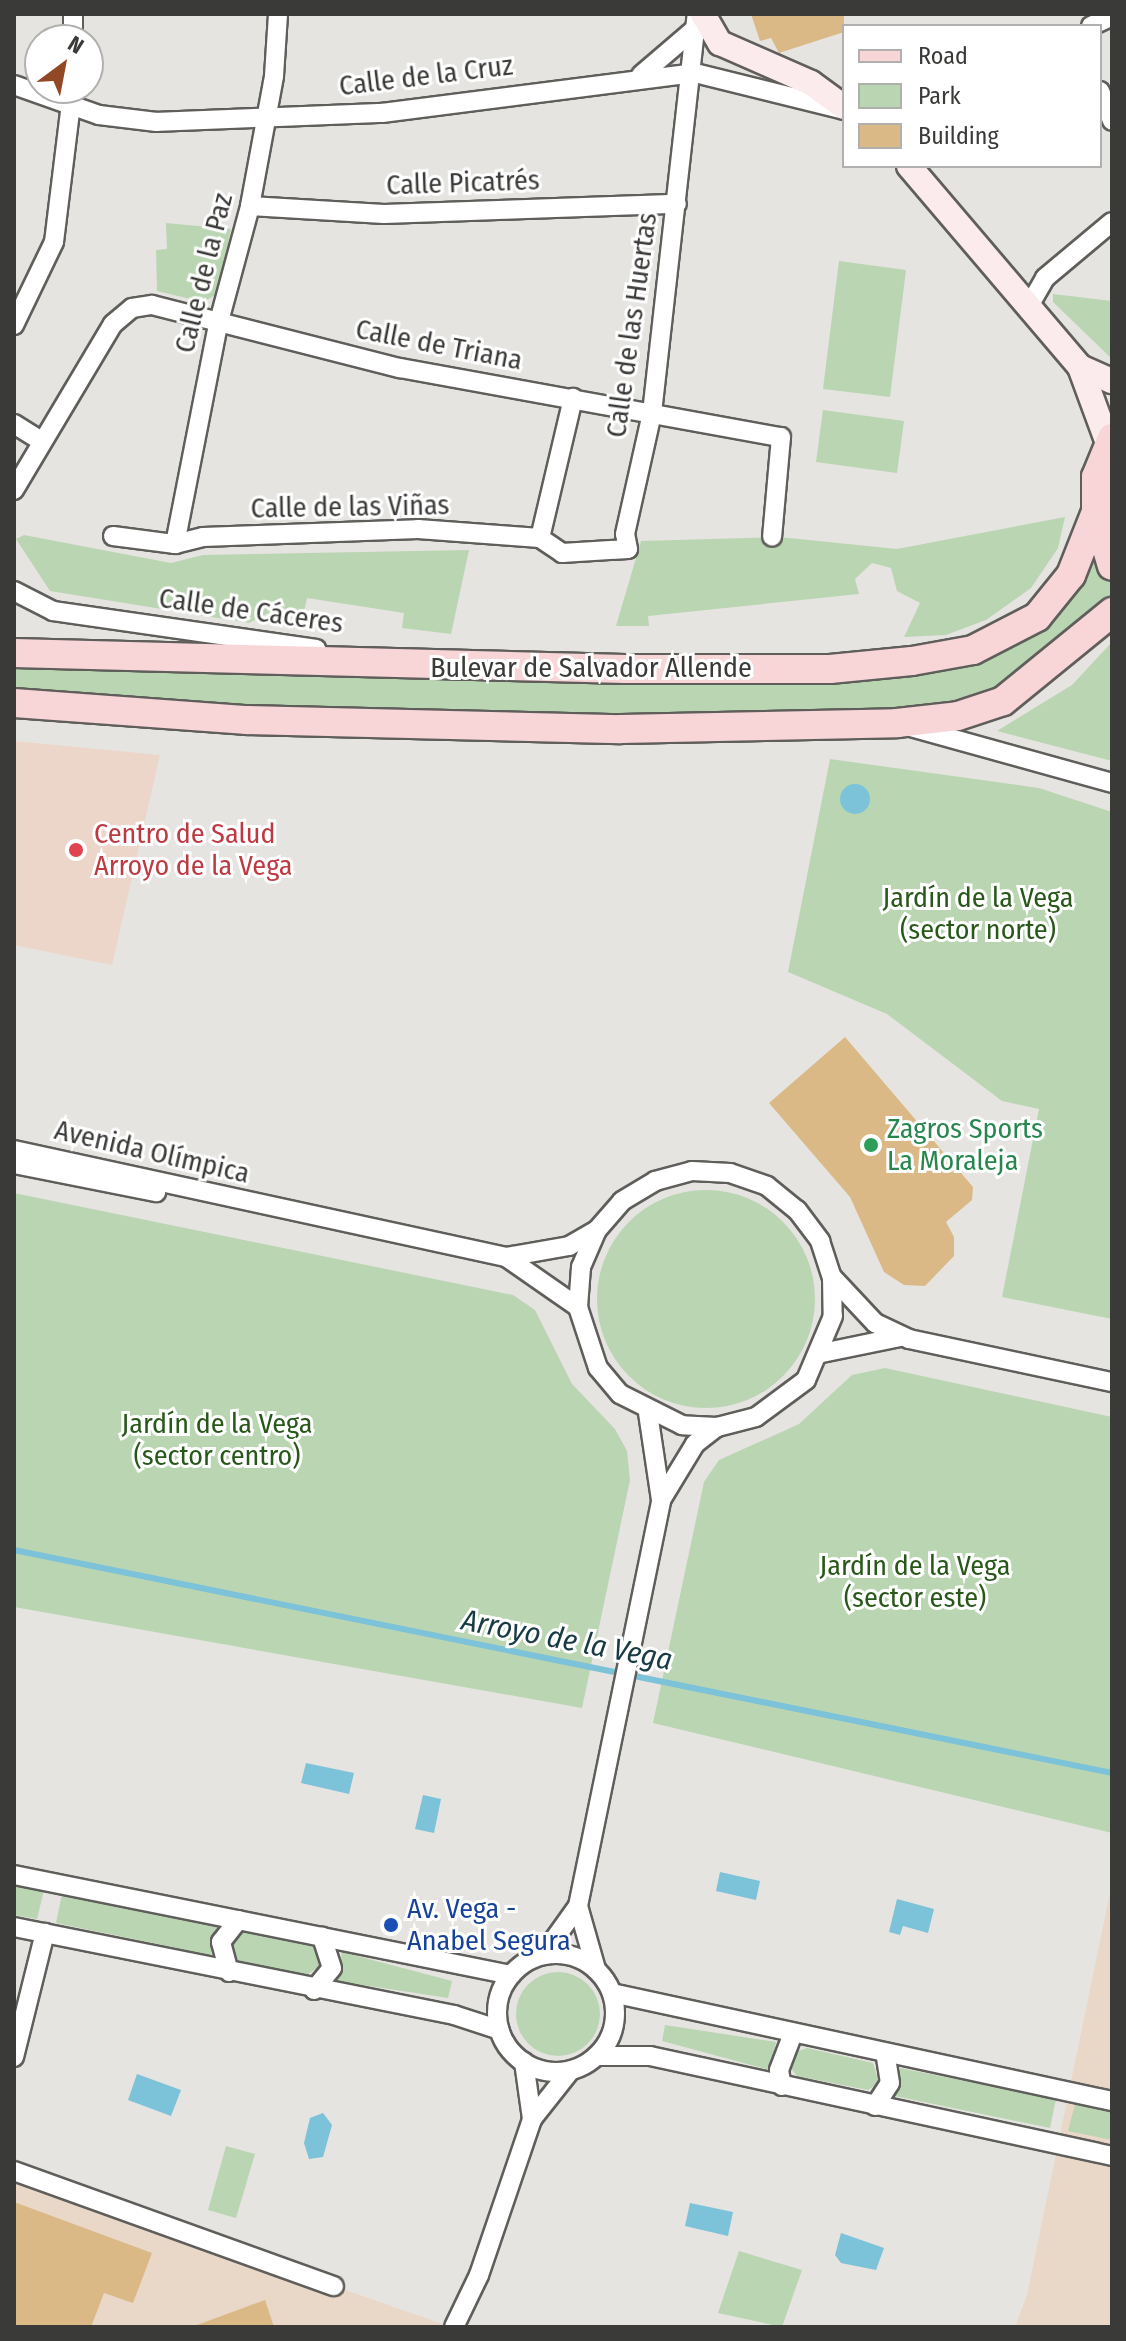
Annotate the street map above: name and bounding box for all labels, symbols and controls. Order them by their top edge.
north arrow [24,24,104,104]
legend [842,24,1102,168]
text: N [63,30,89,60]
text: Road [918,42,968,70]
street label: Calle de la Cruz [337,49,515,103]
text: Park [918,82,961,110]
text: Building [918,122,999,150]
street label: Calle Picatrés [386,164,540,202]
street label: Calle de la Paz [168,190,240,356]
street label: Calle de las Huertas [600,210,664,440]
street label: Calle de Triana [353,312,525,378]
street label: Calle de las Viñas [250,488,450,526]
street label: Calle de Cáceres [157,581,345,641]
street label: Bulevar de Salvador Allende [430,651,752,685]
place label: Centro de Salud Arroyo de la Vega [94,817,292,883]
marker: Centro de Salud Arroyo de la Vega [65,839,87,861]
park label: Jardín de la Vega (sector norte) [883,881,1073,947]
place label: Zagros Sports La Moraleja [887,1112,1043,1178]
street label: Avenida Olímpica [51,1113,253,1191]
marker: Zagros Sports La Moraleja [862,1136,880,1154]
park label: Jardín de la Vega (sector centro) [122,1407,312,1473]
park label: Jardín de la Vega (sector este) [820,1549,1010,1615]
water label: Arroyo de la Vega [459,1602,675,1678]
place label: Av. Vega - Anabel Segura [407,1892,571,1958]
marker: Av. Vega - Anabel Segura [382,1916,400,1934]

